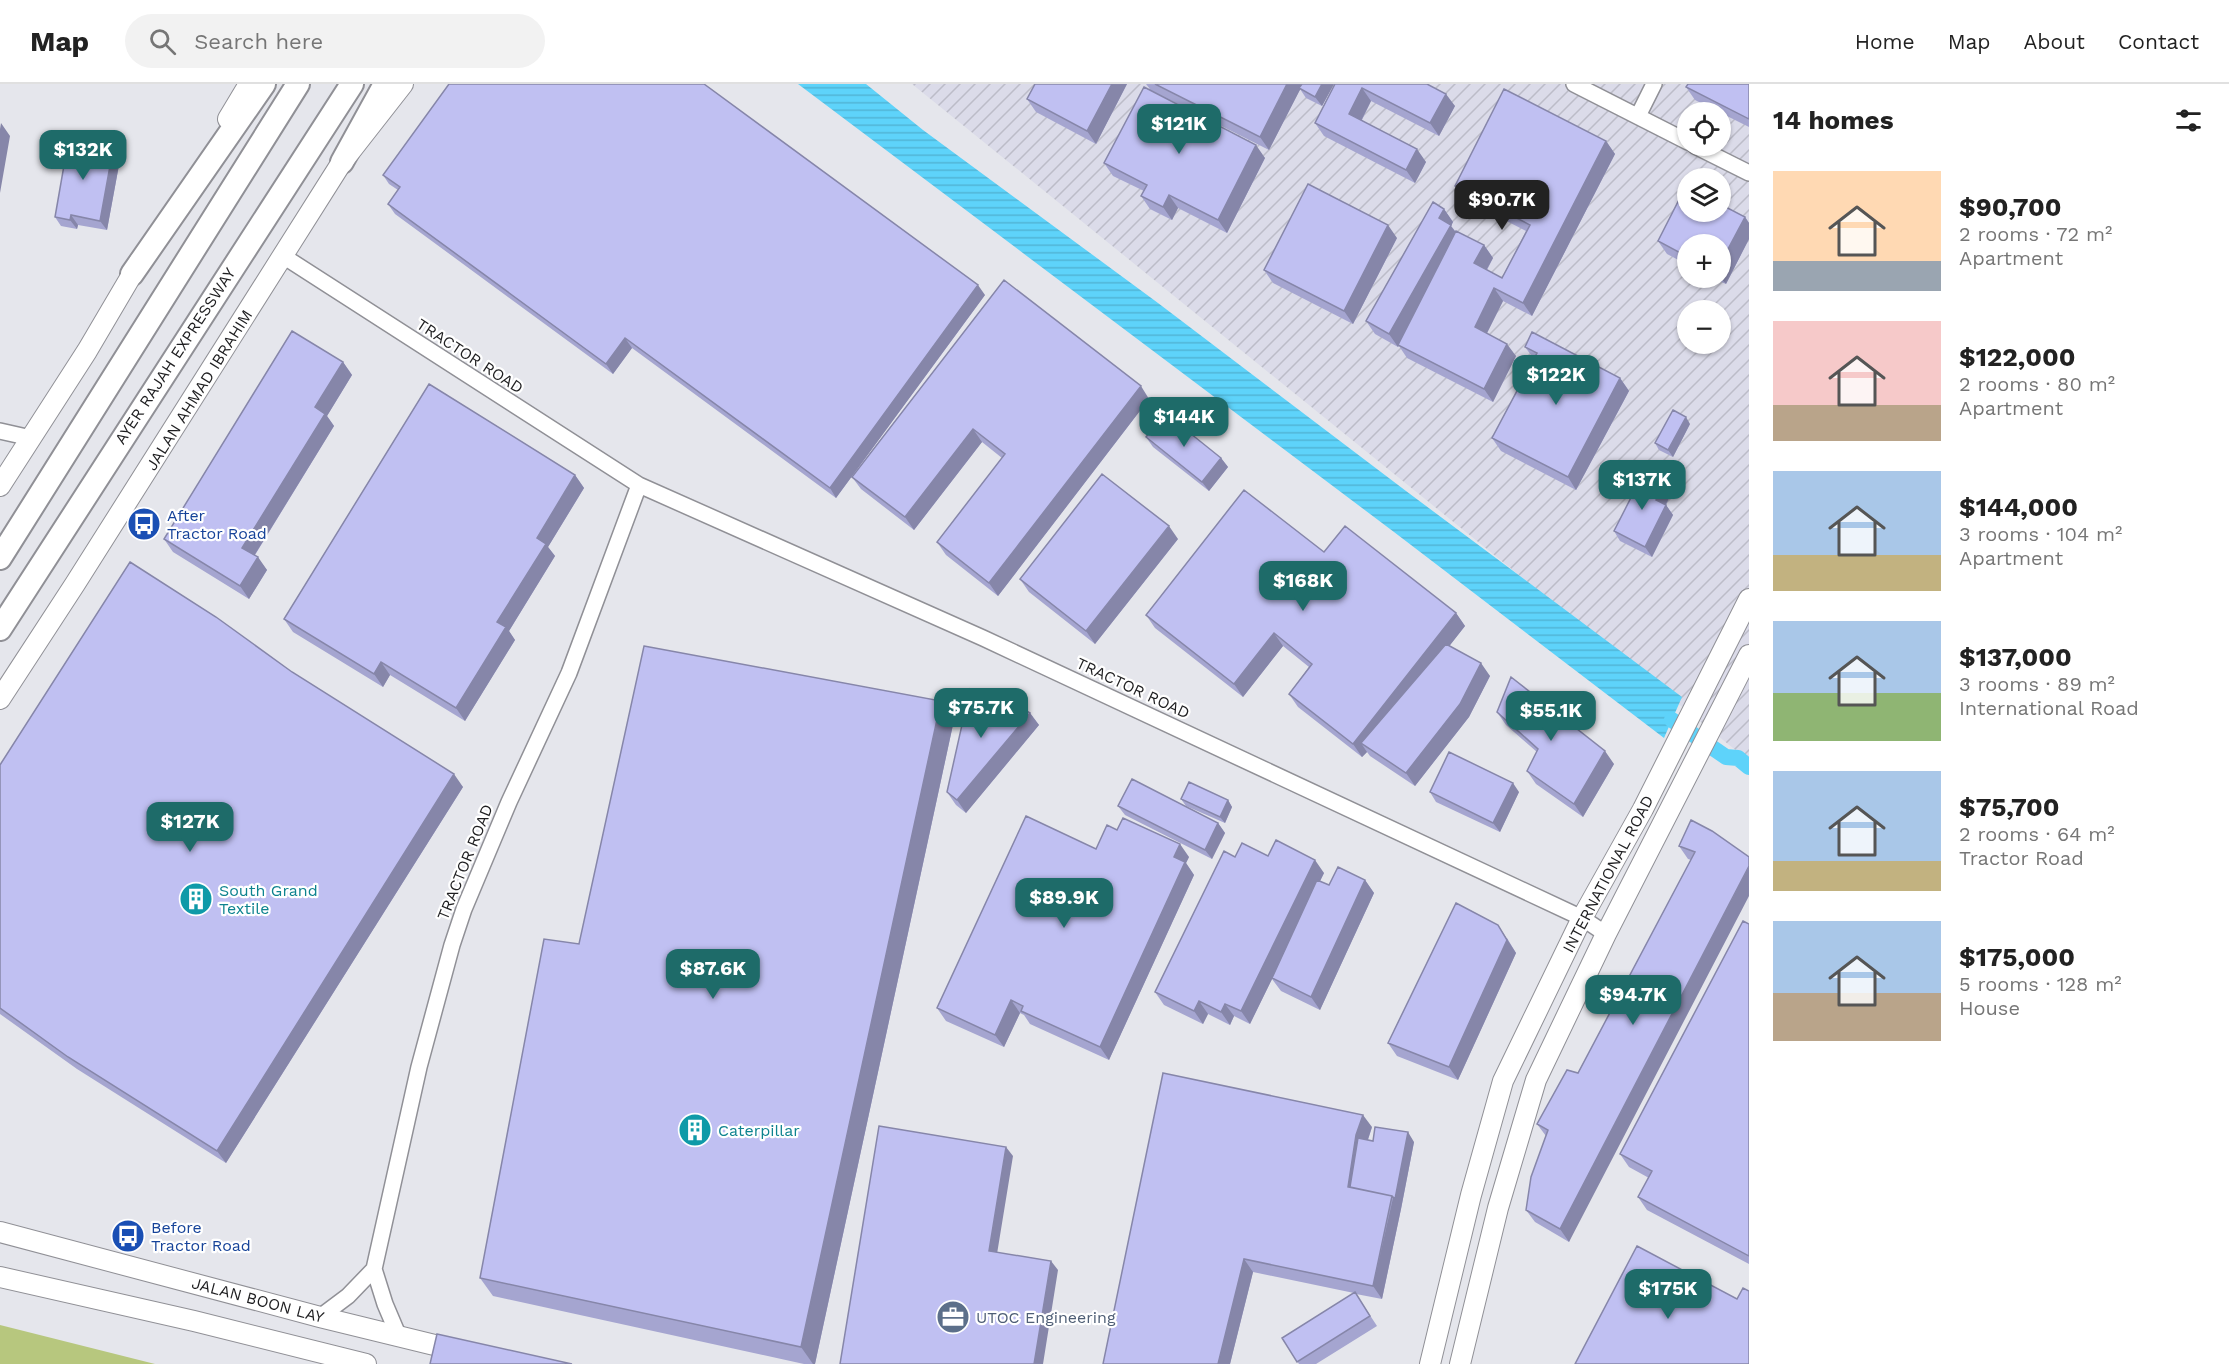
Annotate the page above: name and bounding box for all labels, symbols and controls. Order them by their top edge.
search box [125,14,545,68]
text: Map [30,25,89,58]
icon: search [146,25,179,58]
text: Search here [194,29,323,54]
text: Home [1855,29,1915,54]
text: Map [1948,29,1991,54]
text: About [2024,29,2085,54]
text: Contact [2118,29,2199,54]
map controls [1677,102,1731,354]
button: locate [1677,102,1731,156]
pin: $121K [1137,104,1221,155]
icon: filters [2172,104,2205,137]
text: 14 homes [1773,105,1894,135]
text: $121K [1151,111,1207,135]
pin: $132K [41,130,125,181]
text: $132K [53,137,113,161]
button: layers [1677,168,1731,222]
pin: $90.7K [1453,180,1551,231]
text: $90.7K [1468,187,1536,211]
text: $90,700 [1959,192,2061,222]
icon: home [1821,195,1893,267]
text: 2 rooms · 72 m² [1959,222,2112,246]
button: + [1677,234,1731,288]
text: Apartment [1959,246,2063,270]
street label: AYER RAJAH EXPRESSWAY [111,264,239,448]
button: − [1677,300,1731,354]
street label: JALAN AHMAD IBRAHIM [142,306,256,474]
street label: TRACTOR ROAD [413,315,527,397]
text: $122,000 [1959,342,2075,372]
icon: home [1821,345,1893,417]
pin: $122K [1514,355,1598,406]
text: $122K [1526,362,1586,386]
text: 2 rooms · 80 m² [1959,372,2115,396]
text: Apartment [1959,396,2063,420]
pin: $144K [1142,397,1226,448]
text: $144K [1153,404,1215,428]
pin: $137K [1600,460,1684,511]
text: $137K [1613,467,1671,491]
text: $144,000 [1959,492,2078,522]
icon: home [1821,495,1893,567]
bus stop icon: After Tractor Road [126,506,162,542]
place label: After Tractor Road [167,506,267,543]
text: 3 rooms · 104 m² [1959,522,2122,546]
text: Apartment [1959,546,2063,570]
pin: $168K [1261,561,1345,612]
text: $168K [1273,568,1333,592]
text: $137,000 [1959,642,2072,672]
icon: home [1821,645,1893,717]
street label: TRACTOR ROAD [1073,653,1193,723]
text: 3 rooms · 89 m² [1959,672,2115,696]
pin: $75.7K [932,688,1030,739]
pin: $55.1K [1502,691,1600,742]
text: $75.7K [948,695,1014,719]
text: International Road [1959,696,2139,720]
text: $55.1K [1520,698,1582,722]
street label: INTERNATIONAL ROAD [1558,792,1658,956]
text: $75,700 [1959,792,2060,822]
icon: home [1821,795,1893,867]
street label: TRACTOR ROAD [433,801,497,923]
pin: $127K [148,802,232,853]
text: $127K [160,809,220,833]
text: 2 rooms · 64 m² [1959,822,2115,846]
text: Tractor Road [1959,846,2084,870]
pin: $89.9K [1015,878,1113,929]
building icon: South Grand Textile [178,881,214,917]
place label: South Grand Textile [219,881,318,918]
text: $89.9K [1029,885,1099,909]
text: $175,000 [1959,942,2075,972]
icon: home [1821,945,1893,1017]
pin: $87.6K [664,949,762,1000]
text: $87.6K [680,956,746,980]
text: 5 rooms · 128 m² [1959,972,2122,996]
pin: $94.7K [1584,975,1682,1026]
text: $94.7K [1599,982,1667,1006]
text: House [1959,996,2020,1020]
building icon: Caterpillar [677,1112,713,1148]
place label: Caterpillar [718,1121,800,1140]
bus stop icon: Before Tractor Road [110,1218,146,1254]
place label: Before Tractor Road [151,1218,251,1255]
pin: $175K [1626,1269,1710,1320]
street label: JALAN BOON LAY [190,1273,326,1327]
text: $175K [1639,1276,1697,1300]
office icon: UTOC Engineering [935,1299,971,1335]
place label: UTOC Engineering [976,1308,1116,1327]

